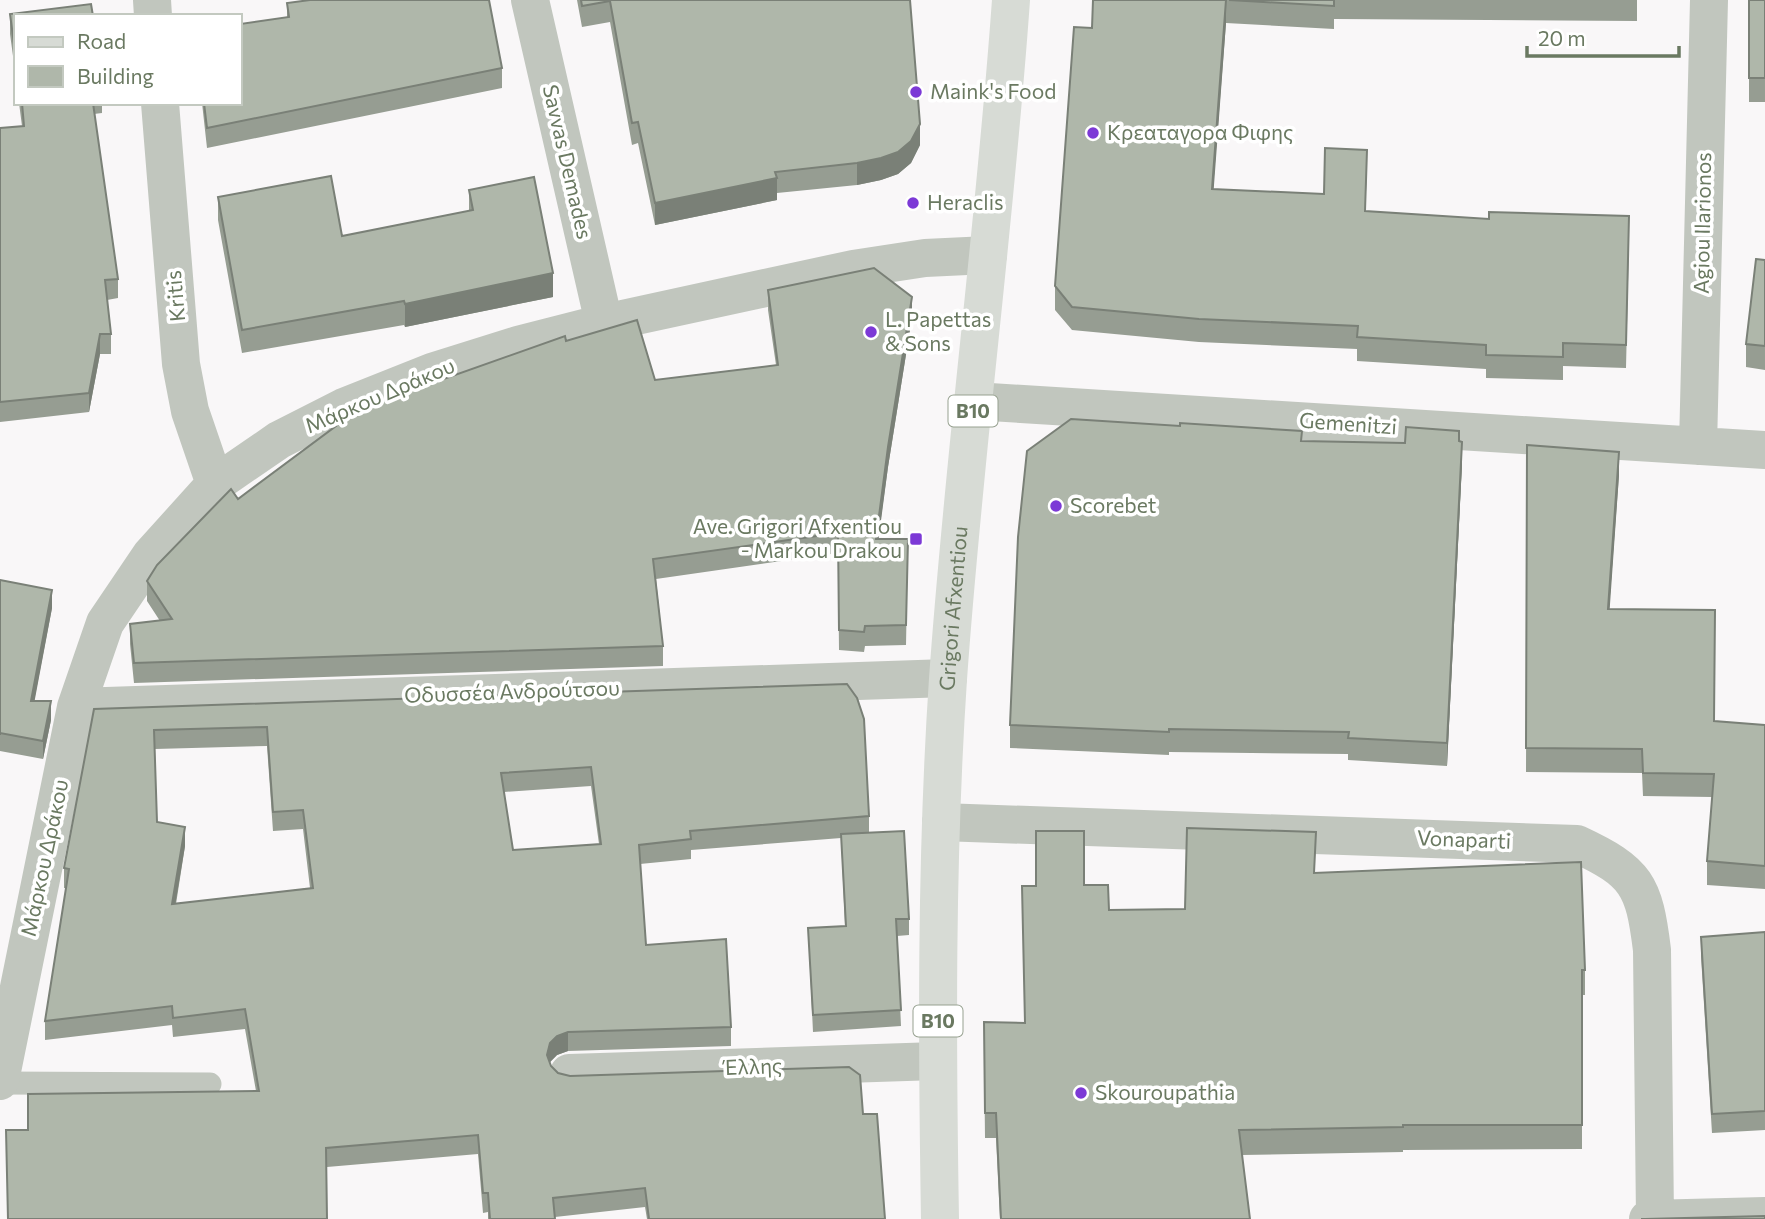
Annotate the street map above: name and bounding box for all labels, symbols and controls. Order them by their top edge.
legend [14,14,242,105]
scale bar [1527,14,1679,58]
text: 20 m [1538,25,1586,50]
text: Road [77,28,126,53]
text: Building [77,63,154,88]
place label: Maink's Food [930,78,1056,103]
street label: Savvas Demades [539,82,598,241]
marker: Maink's Food [908,84,924,100]
place label: Κρεαταγορα Φιφης [1107,119,1293,144]
marker: Κρεαταγορα Φιφης [1085,125,1101,141]
street label: Agiou Ilarionos [1688,152,1715,294]
place label: Heraclis [927,189,1004,214]
marker: Heraclis [905,195,921,211]
street label: Kritis [160,269,189,323]
place label: L. Papettas & Sons [885,306,991,355]
marker: L. Papettas & Sons [863,324,879,340]
street label: Μάρκου Δράκου [301,352,458,437]
road number: B10 [948,396,998,426]
street label: Gemenitzi [1298,407,1398,438]
place label: Scorebet [1070,492,1156,517]
marker: Scorebet [1048,498,1064,514]
place label: Ave. Grigori Afxentiou - Markou Drakou [693,513,902,562]
street label: Grigori Afxentiou [933,525,972,692]
marker: Ave. Grigori Afxentiou - Markou Drakou [908,531,924,547]
street label: Οδυσσέα Ανδρούτσου [404,674,620,707]
street label: Μάρκου Δράκου [15,777,72,939]
street label: Vonaparti [1416,824,1512,853]
road number: B10 [914,1006,962,1036]
street label: Έλλης [721,1052,783,1079]
place label: Skouroupathia [1095,1079,1235,1104]
marker: Skouroupathia [1073,1085,1089,1101]

